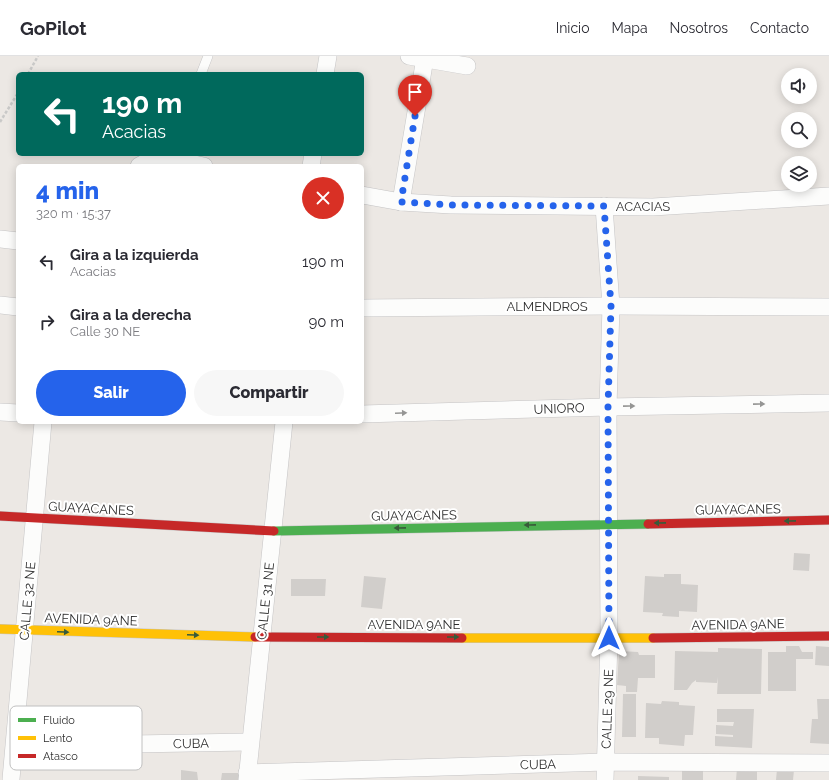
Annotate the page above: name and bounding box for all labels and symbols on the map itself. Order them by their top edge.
pin [398,75,432,116]
street label: ACACIAS [616,199,670,214]
street label: ALMENDROS [506,299,588,314]
street label: UNIORO [533,400,585,417]
one-way arrow [753,401,766,407]
one-way arrow [623,403,636,409]
one-way arrow [395,410,408,416]
street label: GUAYACANES [48,499,134,518]
street label: GUAYACANES [695,501,781,518]
street label: GUAYACANES [371,507,457,524]
one-way arrow [783,518,796,524]
one-way arrow [653,520,666,526]
one-way arrow [523,522,536,528]
one-way arrow [393,525,406,531]
street label: CALLE 32 NE [17,561,38,641]
street label: CALLE 31 NE [254,562,277,640]
street label: AVENIDA 9ANE [44,610,138,629]
street label: AVENIDA 9ANE [691,616,785,633]
street label: AVENIDA 9ANE [367,617,461,632]
position arrow [588,617,630,659]
one-way arrow [57,628,69,635]
one-way arrow [187,632,200,638]
one-way arrow [317,634,330,640]
one-way arrow [447,634,460,640]
street label: CALLE 29 NE [599,669,616,749]
legend [10,706,142,770]
text: Fluido [43,714,75,727]
text: Lento [43,732,73,745]
street label: CUBA [173,736,209,751]
text: Atasco [43,750,78,763]
street label: CUBA [520,757,556,772]

